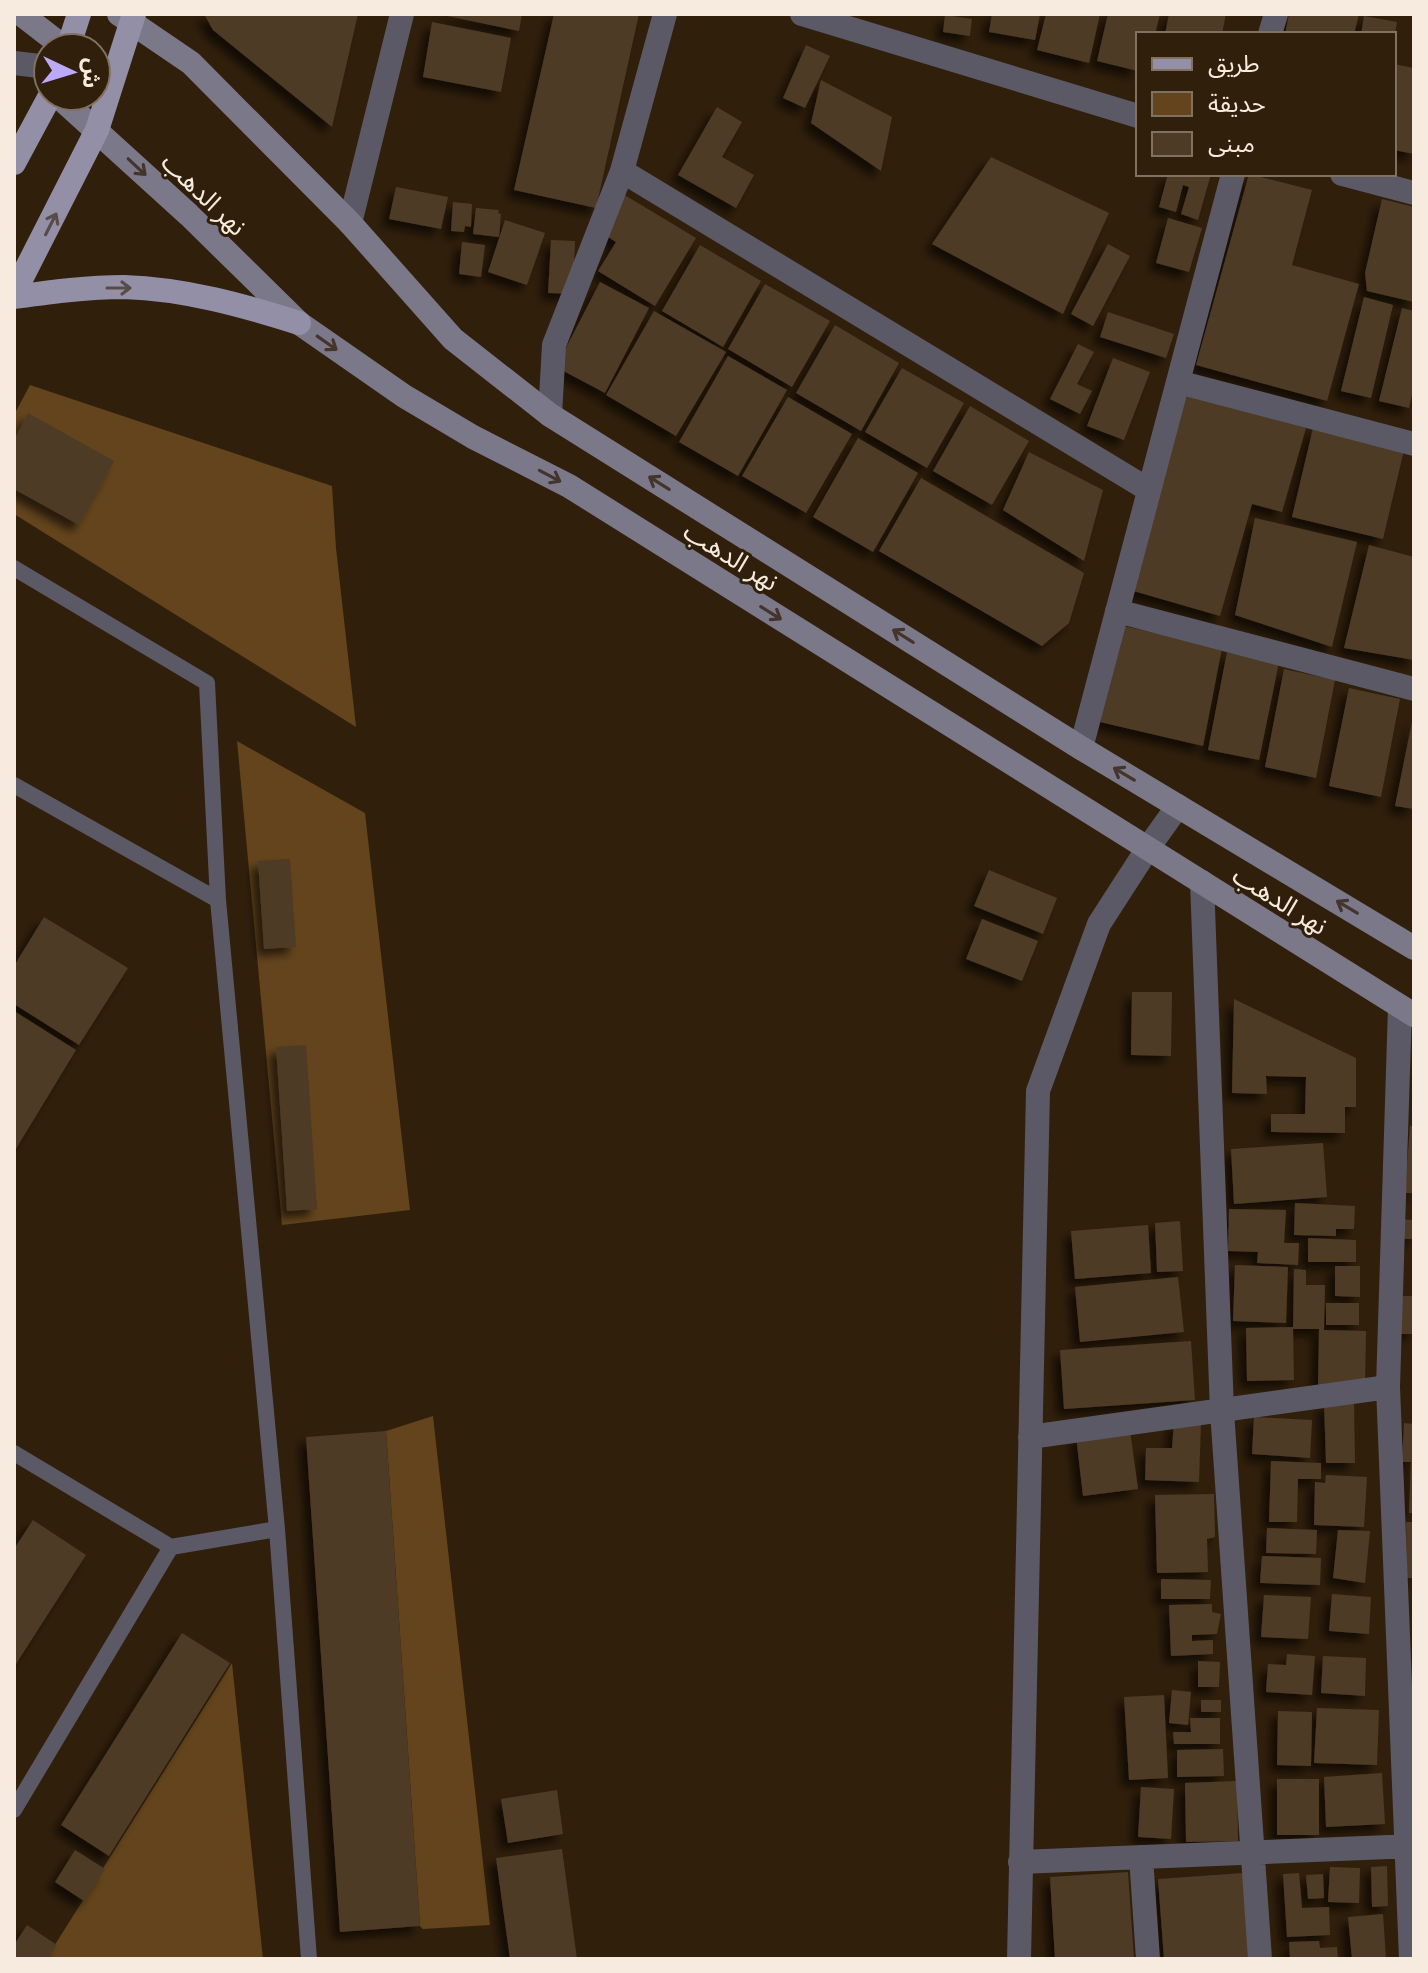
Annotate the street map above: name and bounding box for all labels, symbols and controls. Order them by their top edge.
north arrow [32,32,112,112]
legend [1136,32,1396,176]
text: طريق [1208,48,1260,79]
text: ش [78,57,107,89]
text: حديقة [1208,88,1266,117]
text: مبنى [1208,128,1255,157]
street label: نهر الدهب [155,145,254,242]
one-way arrow [127,157,147,176]
one-way arrow [43,213,59,237]
one-way arrow [105,280,132,296]
one-way arrow [316,335,338,351]
one-way arrow [538,469,562,485]
one-way arrow [648,475,671,491]
street label: نهر الدهب [678,514,785,597]
one-way arrow [760,604,782,621]
one-way arrow [892,628,915,644]
one-way arrow [1113,765,1136,781]
street label: نهر الدهب [1227,858,1334,941]
one-way arrow [1336,899,1359,915]

